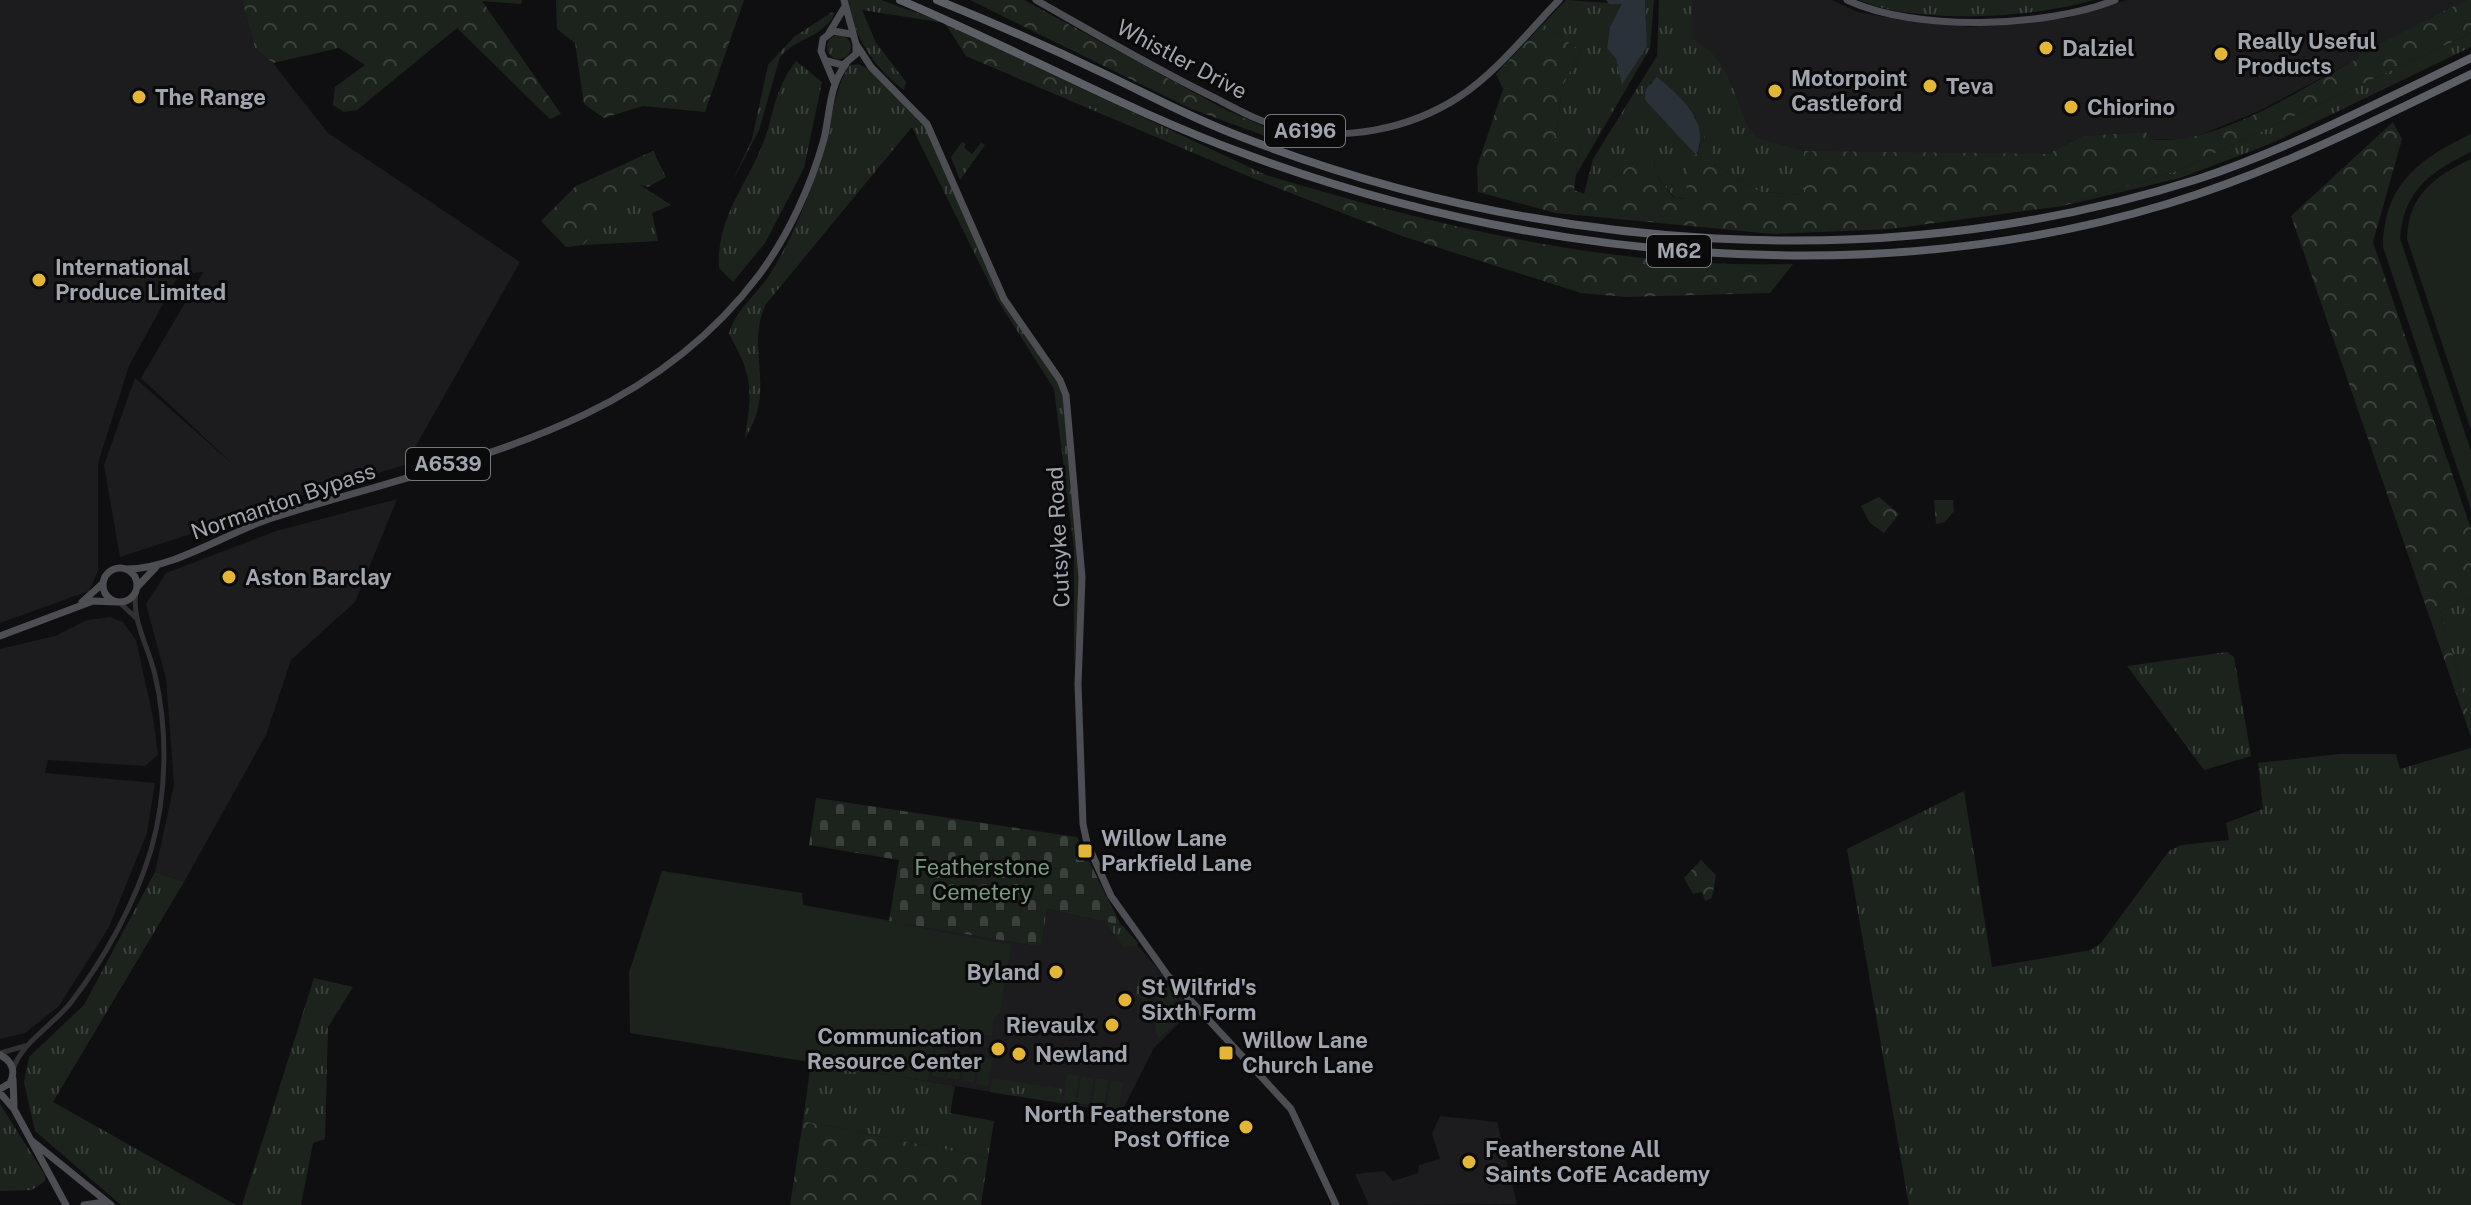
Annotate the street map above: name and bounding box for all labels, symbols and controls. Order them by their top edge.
street label: Whistler Drive [1112,14,1252,104]
place label: Really Useful Products [2237,28,2377,79]
place label: Dalziel [2062,35,2134,61]
marker: Dalziel [2037,39,2055,57]
marker: Really Useful Products [2212,45,2230,63]
place label: Motorpoint Castleford [1791,65,1907,116]
place label: Teva [1946,73,1994,99]
marker: Teva [1921,77,1939,95]
marker: Motorpoint Castleford [1766,82,1784,100]
place label: The Range [155,84,266,110]
marker: The Range [130,88,148,106]
place label: Chiorino [2087,94,2175,120]
marker: Chiorino [2062,98,2080,116]
road number: A6196 [1265,115,1345,147]
road number: M62 [1647,235,1711,267]
place label: International Produce Limited [55,254,226,305]
marker: International Produce Limited [30,271,48,289]
road number: A6539 [406,448,490,480]
street label: Normanton Bypass [187,457,379,545]
street label: Cutsyke Road [1041,466,1075,608]
place label: Aston Barclay [245,564,392,590]
marker: Aston Barclay [220,568,238,586]
place label: Willow Lane Parkfield Lane [1101,825,1252,876]
marker: Willow Lane Parkfield Lane [1076,842,1094,860]
park label: Featherstone Cemetery [914,854,1050,905]
place label: Byland [967,959,1040,985]
marker: Byland [1047,963,1065,981]
place label: St Wilfrid's Sixth Form [1141,974,1257,1025]
marker: St Wilfrid's Sixth Form [1116,991,1134,1009]
place label: Rievaulx [1006,1012,1096,1038]
marker: Rievaulx [1103,1016,1121,1034]
place label: Communication Resource Center [807,1023,982,1074]
place label: Willow Lane Church Lane [1242,1027,1374,1078]
marker: Communication Resource Center [989,1040,1007,1058]
place label: Newland [1035,1041,1128,1067]
marker: Willow Lane Church Lane [1217,1044,1235,1062]
marker: Newland [1010,1045,1028,1063]
place label: North Featherstone Post Office [1024,1101,1230,1152]
marker: North Featherstone Post Office [1237,1118,1255,1136]
place label: Featherstone All Saints CofE Academy [1485,1136,1711,1187]
marker: Featherstone All Saints CofE Academy [1460,1153,1478,1171]

